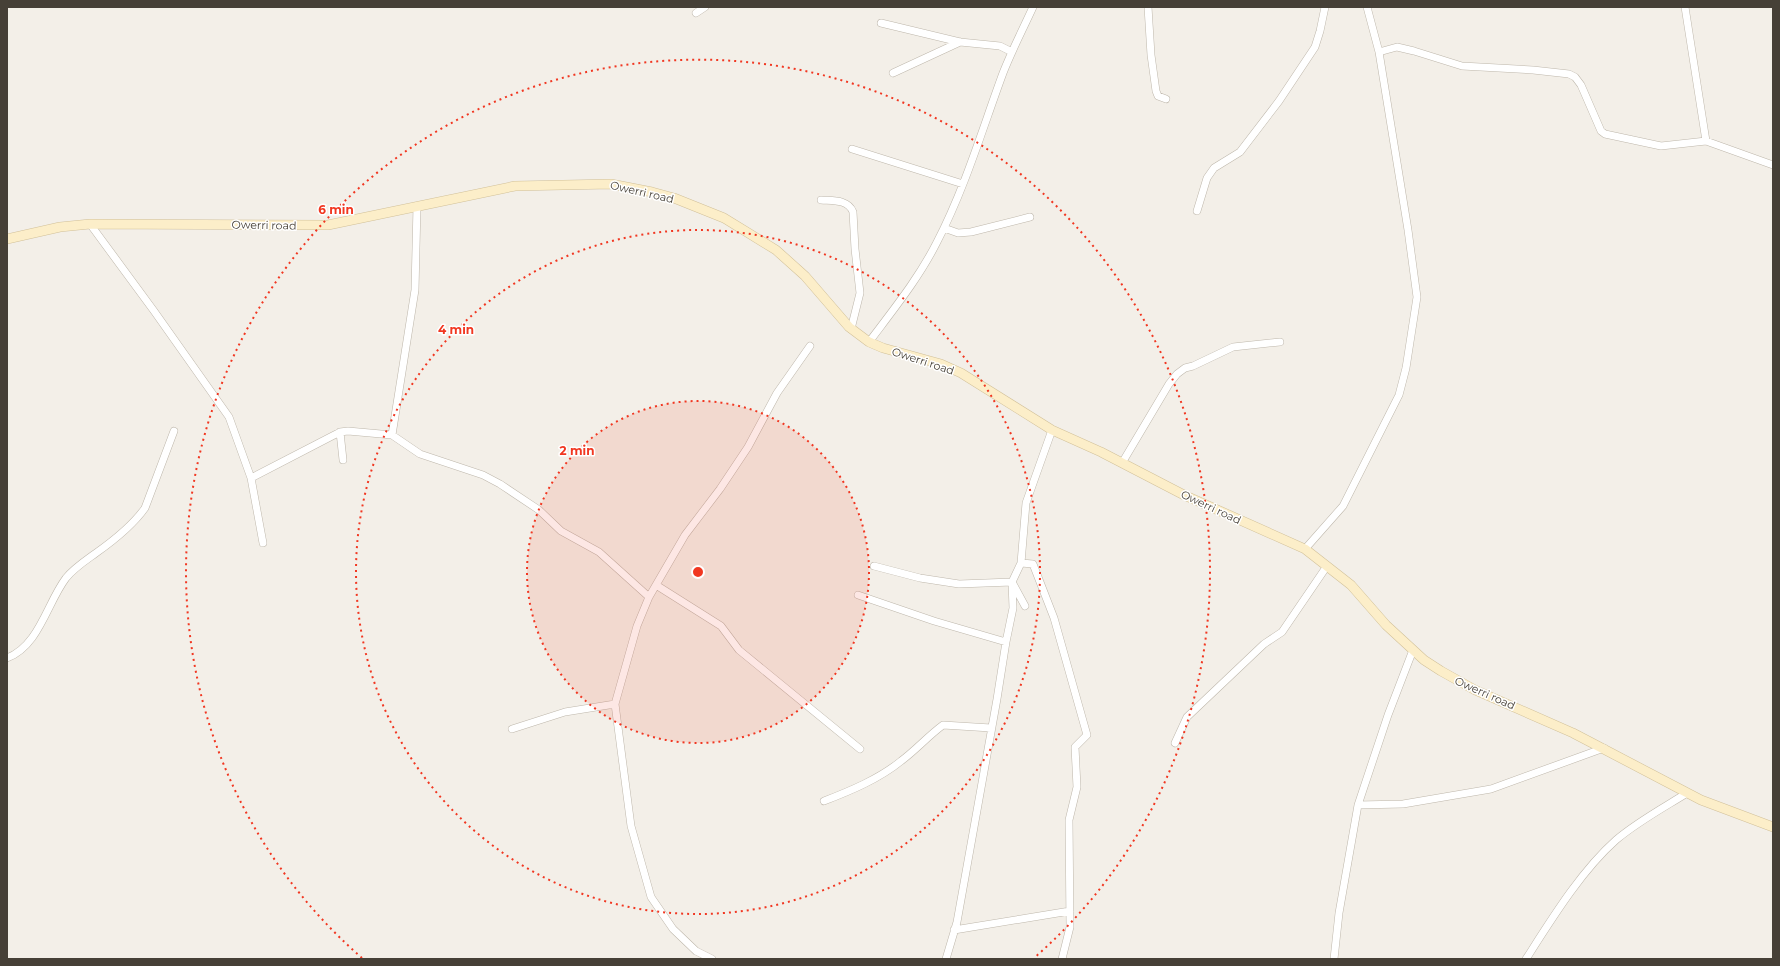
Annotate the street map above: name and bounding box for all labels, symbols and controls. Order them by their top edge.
street label: Owerri road [609,178,675,206]
text: 6 min [318,202,354,217]
street label: Owerri road [231,217,297,233]
text: 4 min [438,322,474,337]
street label: Owerri road [890,344,956,378]
text: 2 min [560,443,594,458]
street label: Owerri road [1179,487,1243,527]
centre of rings [691,565,705,579]
street label: Owerri road [1452,673,1518,713]

